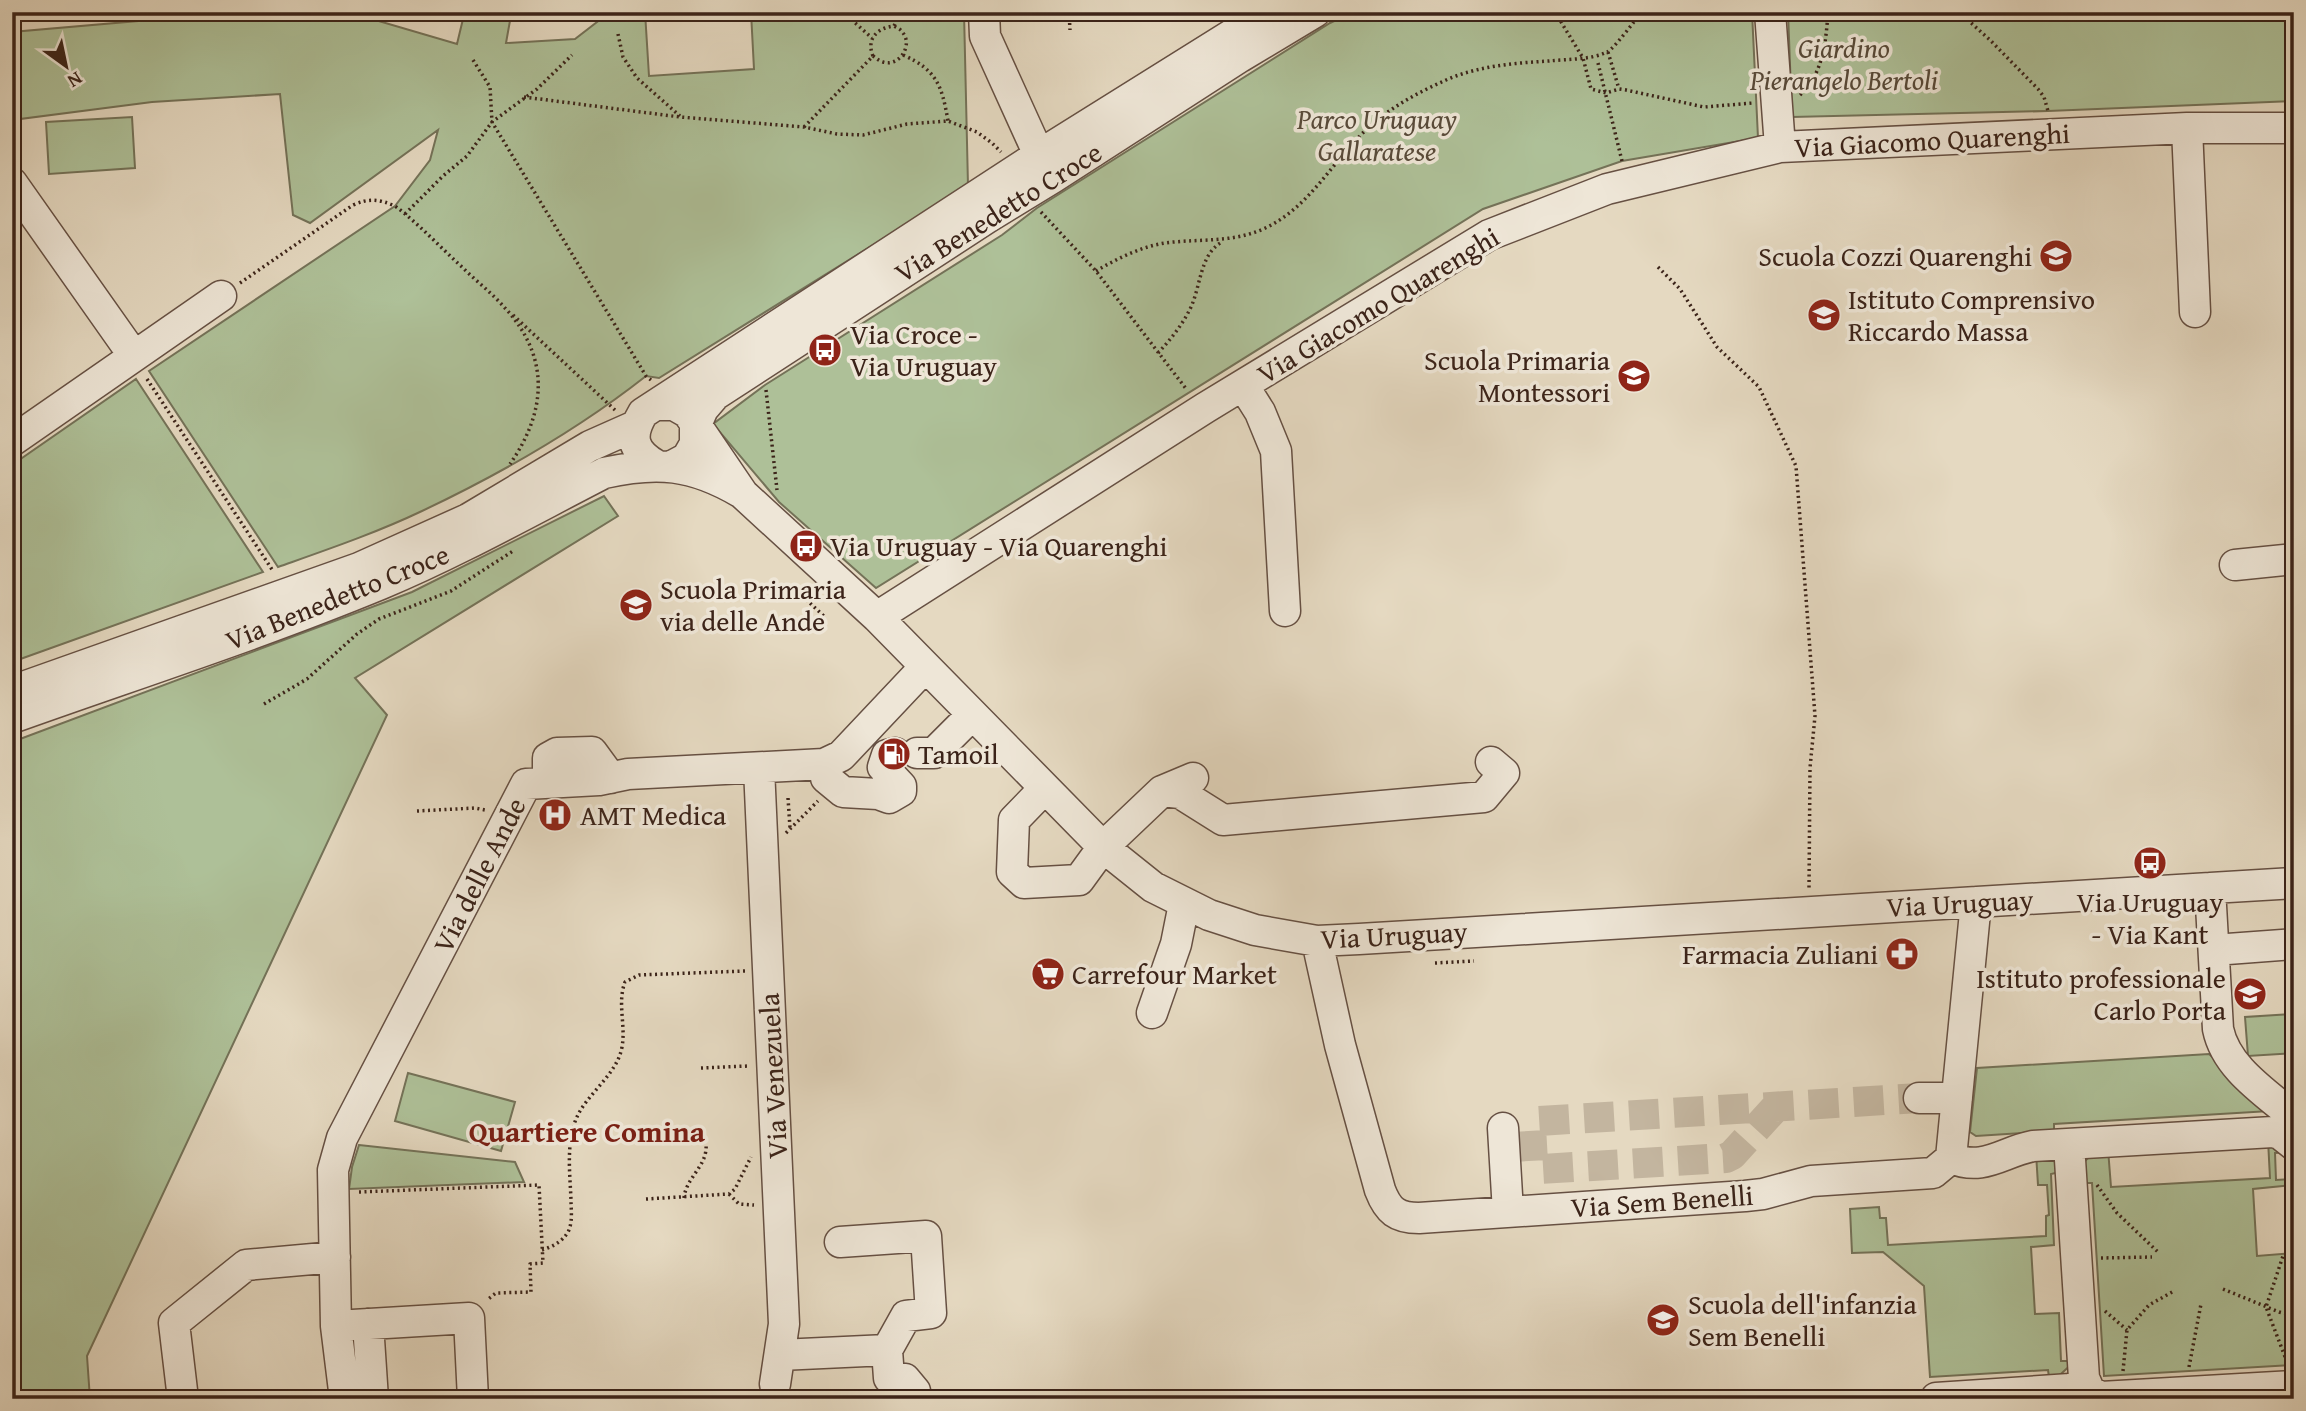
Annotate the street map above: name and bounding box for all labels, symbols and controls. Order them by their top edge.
park label: Giardino Pierangelo Bertoli [1749,27,1938,100]
north arrow [32,32,102,102]
text: N [62,65,88,96]
park label: Parco Uruguay Gallaratese [1296,98,1457,171]
street label: Via Giacomo Quarenghi [1793,112,2071,167]
street label: Via Benedetto Croce [886,131,1109,292]
street label: Via Giacomo Quarenghi [1249,216,1507,393]
place label: Scuola Cozzi Quarenghi [1758,235,2032,276]
school or university icon: Scuola Cozzi Quarenghi [2037,237,2075,275]
place label: Istituto Comprensivo Riccardo Massa [1848,278,2095,351]
school or university icon: Istituto Comprensivo Riccardo Massa [1805,296,1843,334]
place label: Via Croce - Via Uruguay [850,313,997,386]
bus stop icon: Via Croce - Via Uruguay [806,331,844,369]
place label: Scuola Primaria Montessori [1424,339,1611,412]
school or university icon: Scuola Primaria Montessori [1615,357,1653,395]
place label: Via Uruguay - Via Quarenghi [830,525,1168,566]
bus stop icon: Via Uruguay - Via Quarenghi [787,527,825,565]
street label: Via Benedetto Croce [219,533,455,660]
place label: Scuola Primaria via delle Ande [660,568,847,641]
school or university icon: Scuola Primaria via delle Ande [617,586,655,624]
place label: Tamoil [918,733,999,774]
fuel station icon: Tamoil [875,735,913,773]
street label: Via delle Ande [422,790,535,960]
place label: AMT Medica [580,794,727,835]
hospital icon: AMT Medica [536,796,574,834]
bus stop icon: Via Uruguay - Via Kant [2131,844,2169,882]
street label: Via Uruguay [1886,878,2034,927]
place label: Via Uruguay - Via Kant [2077,881,2224,954]
street label: Via Uruguay [1320,910,1468,959]
place label: Farmacia Zuliani [1682,933,1878,974]
pharmacy icon: Farmacia Zuliani [1883,935,1921,973]
place label: Carrefour Market [1072,953,1277,994]
supermarket icon: Carrefour Market [1029,955,1067,993]
place label: Istituto professionale Carlo Porta [1976,957,2227,1030]
school or university icon: Istituto professionale Carlo Porta [2231,975,2269,1013]
street label: Via Venezuela [748,991,797,1160]
district label: Quartiere Comina [469,1109,706,1153]
street label: Via Sem Benelli [1569,1174,1755,1227]
place label: Scuola dell'infanzia Sem Benelli [1688,1283,1917,1356]
school or university icon: Scuola dell'infanzia Sem Benelli [1644,1301,1682,1339]

